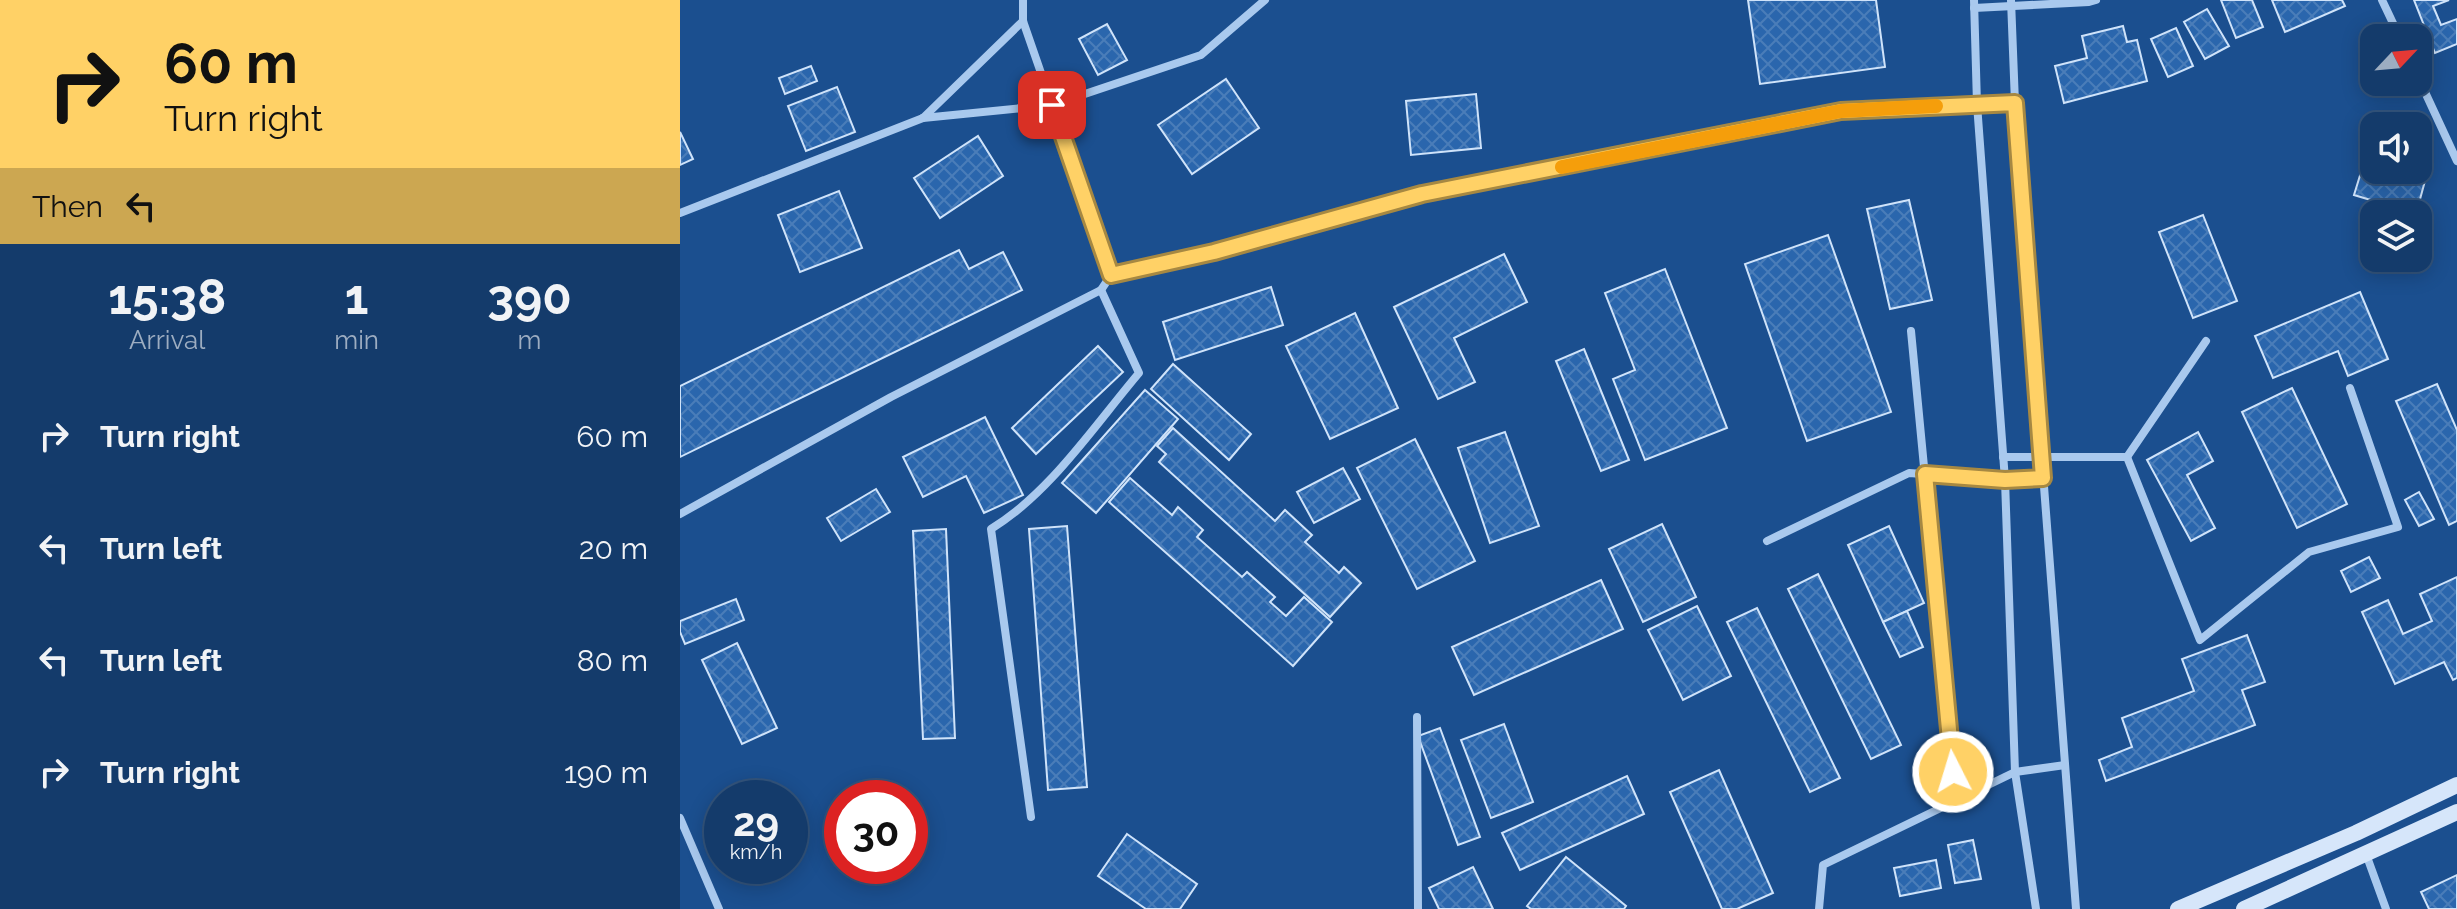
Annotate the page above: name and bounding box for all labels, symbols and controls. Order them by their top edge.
north arrow [2360,24,2432,96]
map controls [2360,24,2432,272]
text: 60 m [164,30,298,96]
icon: right [32,32,136,136]
pin [1018,71,1086,139]
icon: arrive [1030,83,1074,127]
text: Turn right [164,97,323,139]
button: sound [2360,112,2432,184]
icon: left [119,184,163,228]
text: Then [32,189,103,224]
button: layers [2360,200,2432,272]
text: 15:38 [108,269,226,325]
text: 1 [345,269,369,325]
text: 390 [487,269,572,325]
text: Arrival [129,325,205,355]
text: min [334,325,379,355]
text: m [518,325,541,355]
icon: right [32,414,76,458]
text: Turn right [100,419,240,454]
text: 60 m [576,419,648,454]
icon: left [32,526,76,570]
text: Turn left [100,531,222,566]
text: 20 m [579,531,648,566]
icon: left [32,638,76,682]
text: Turn left [100,643,222,678]
text: 80 m [577,643,648,678]
position arrow [1911,730,1995,814]
icon: right [32,750,76,794]
text: Turn right [100,755,240,790]
text: 190 m [564,755,648,790]
speed limit sign: 30 [824,780,928,884]
text: 29 [733,798,779,845]
text: km/h [730,840,782,864]

